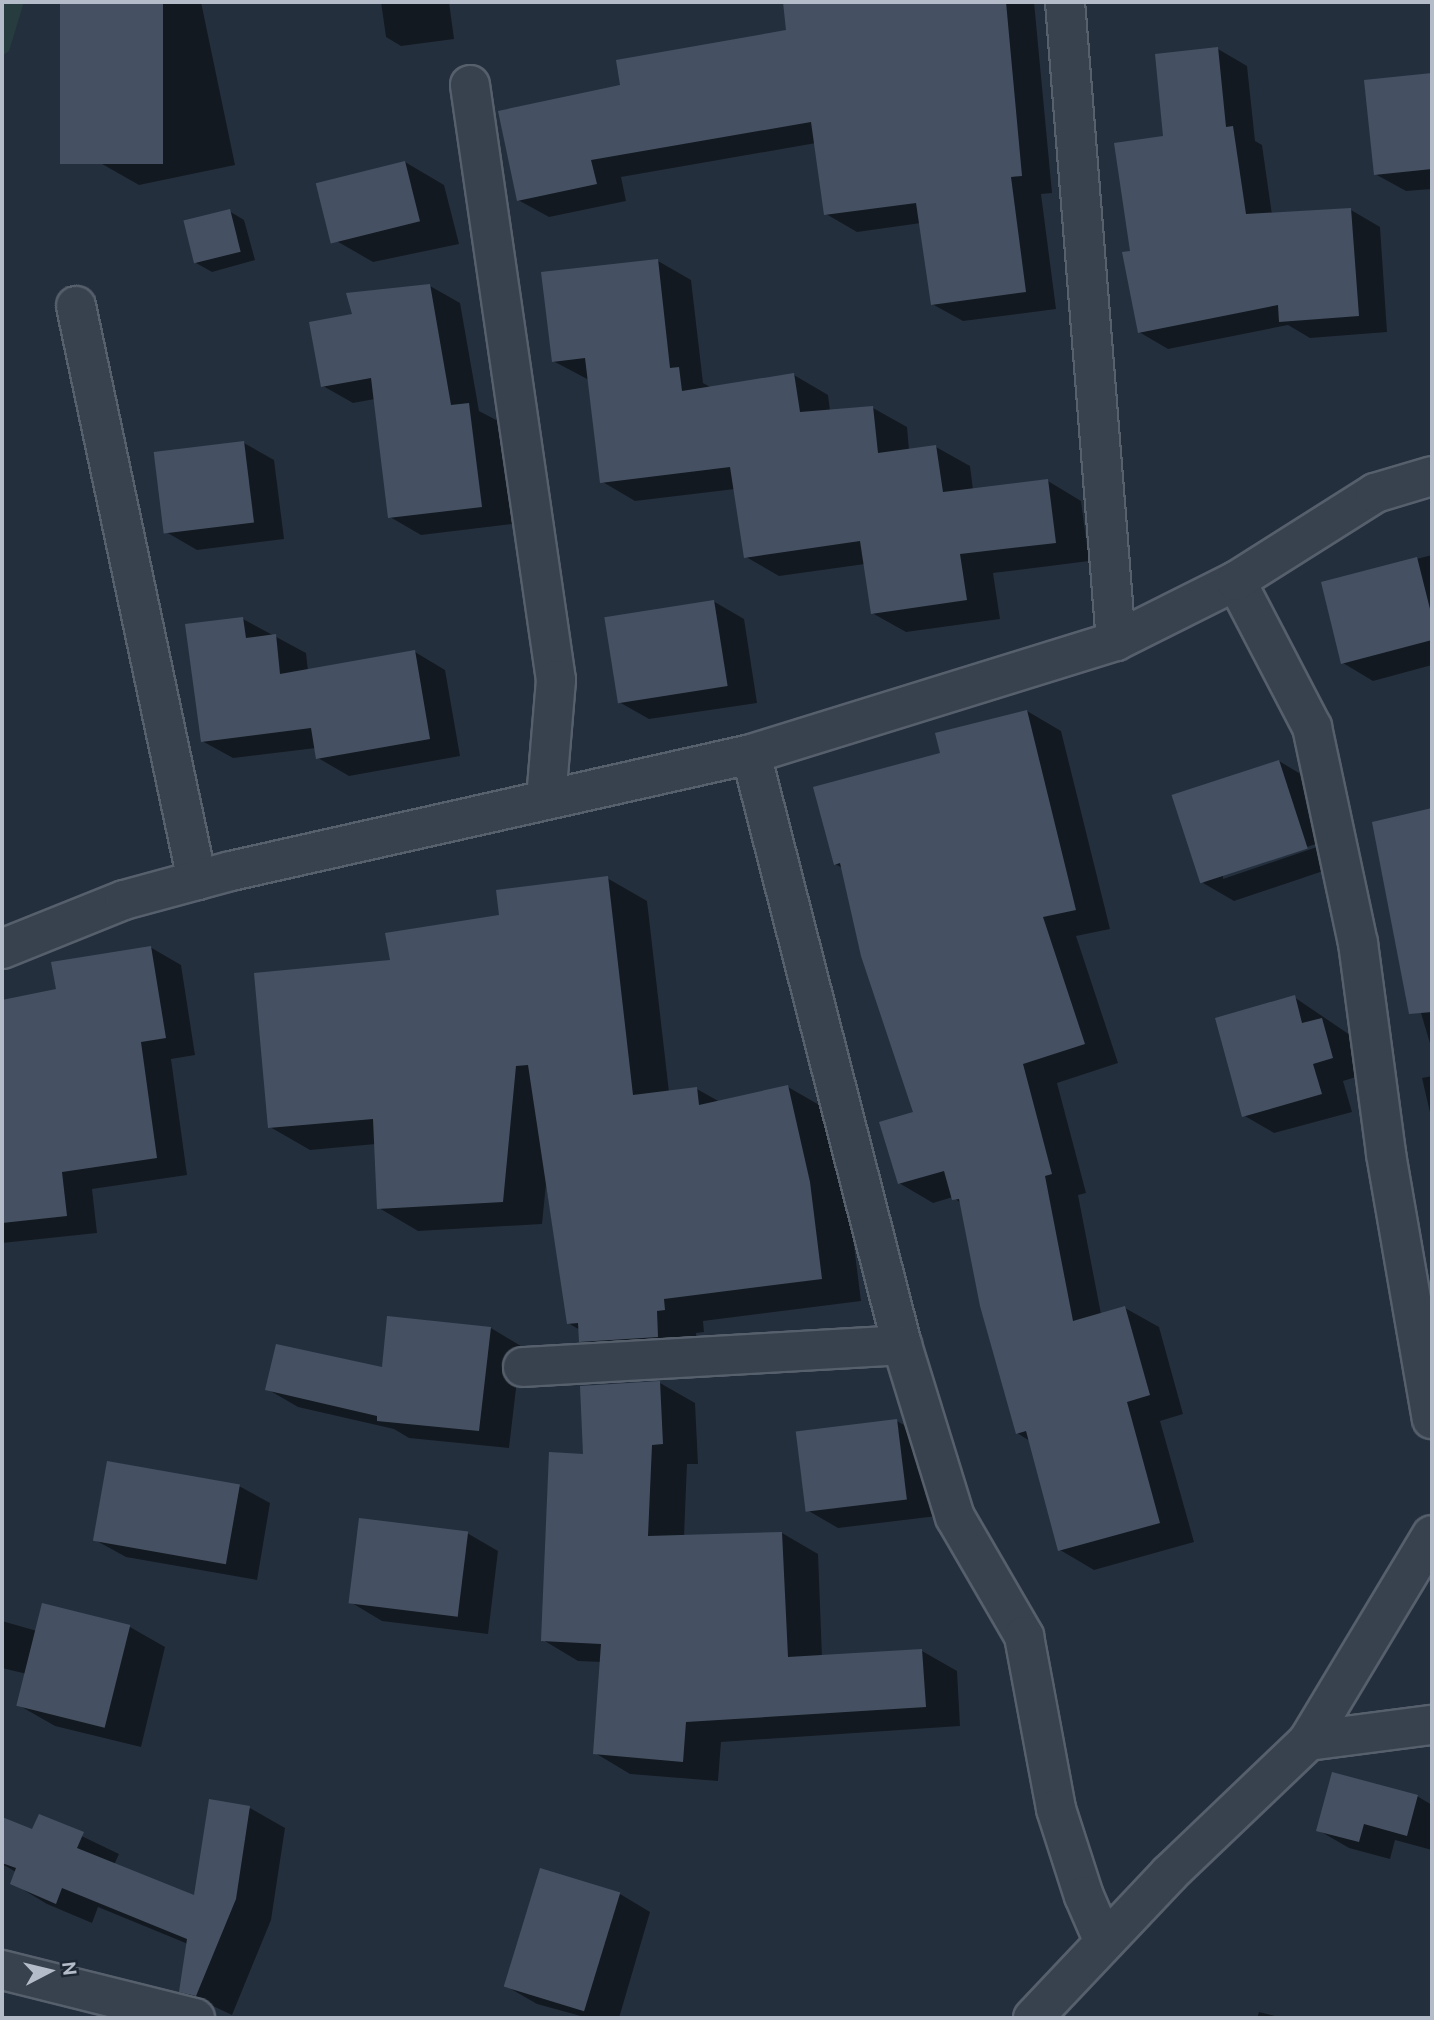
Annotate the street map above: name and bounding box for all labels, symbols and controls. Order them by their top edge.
north arrow [14,1936,84,2006]
text: N [58,1960,82,1977]

